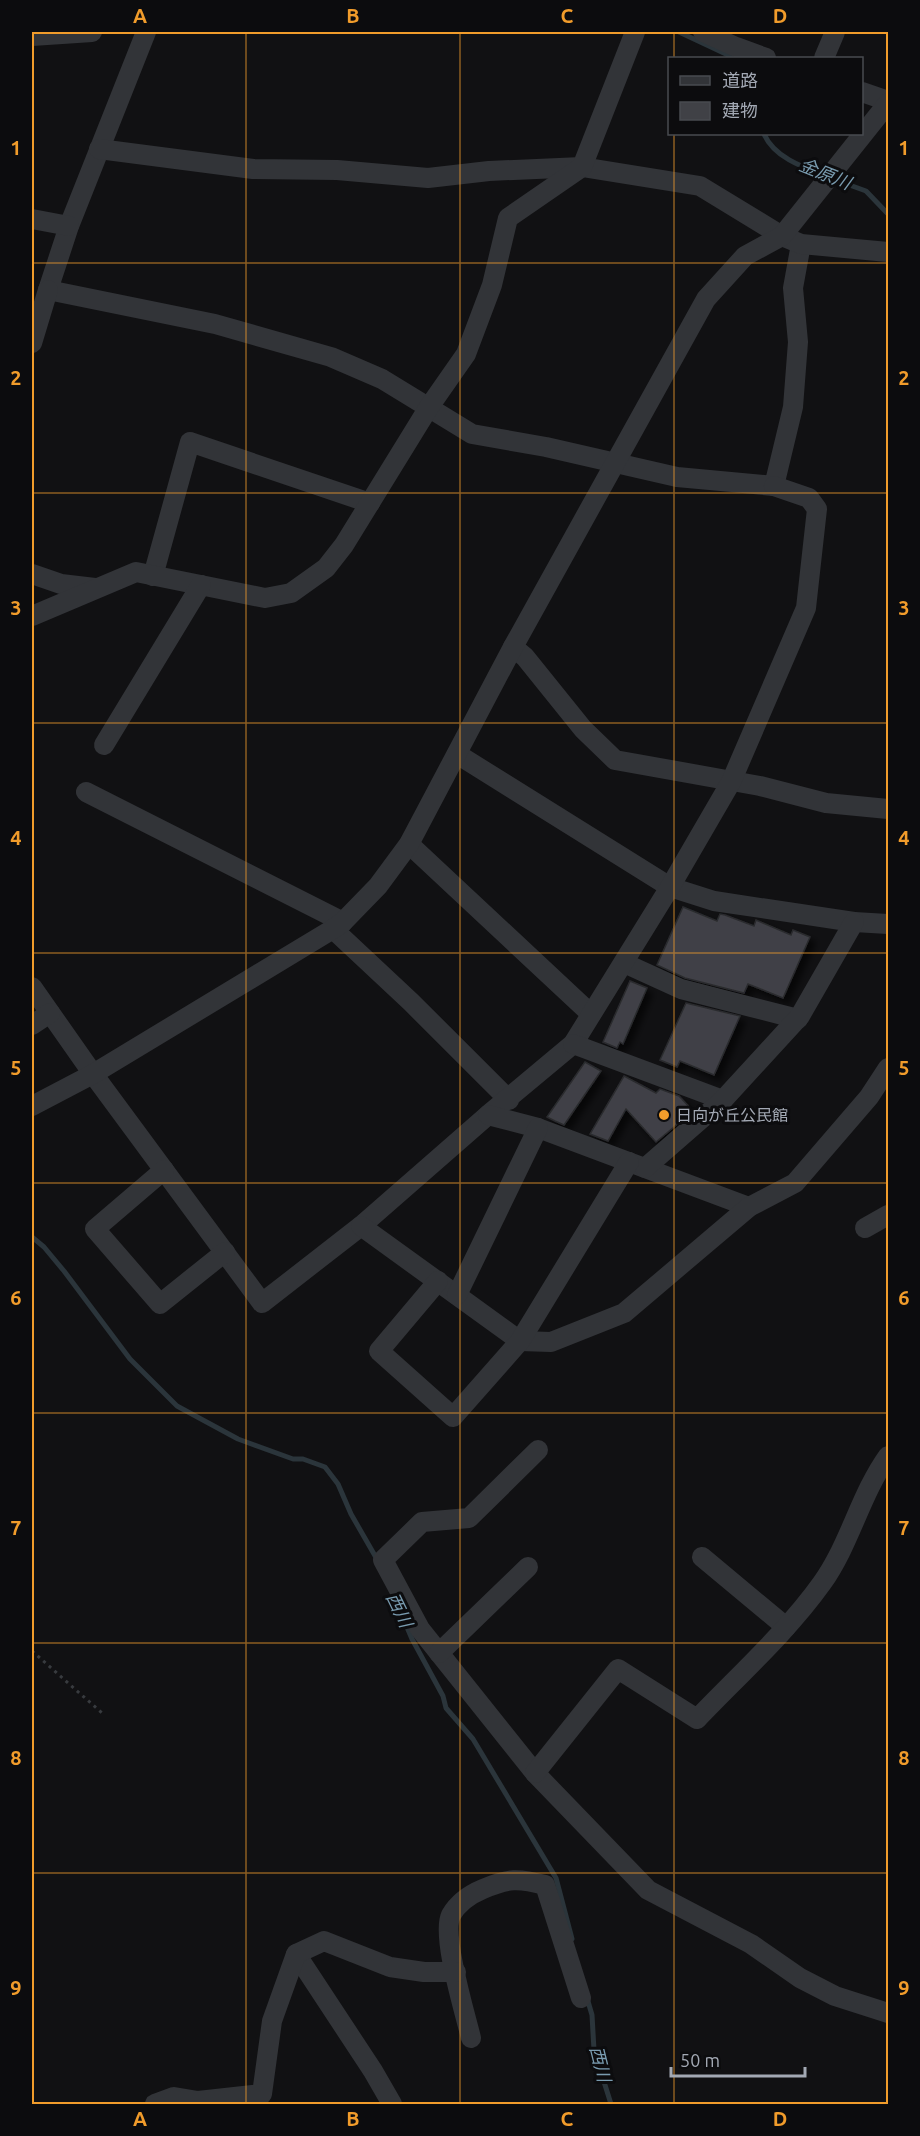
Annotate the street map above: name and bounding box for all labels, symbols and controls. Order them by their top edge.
text: A [133,4,147,27]
text: B [346,4,360,27]
text: C [561,4,574,27]
text: D [773,4,787,27]
legend [668,57,863,135]
text: 道路 [722,70,758,90]
text: 建物 [722,100,758,120]
text: 1 [10,136,22,159]
text: 1 [898,136,910,159]
water label: 金原川 [797,154,856,193]
text: 2 [10,366,22,389]
text: 2 [898,366,910,389]
text: 3 [10,596,22,619]
text: 3 [898,596,910,619]
text: 4 [10,826,22,849]
text: 4 [898,826,910,849]
text: 5 [10,1056,22,1079]
text: 5 [898,1056,910,1079]
place label: 日向が丘公民館 [676,1106,788,1124]
marker: 日向が丘公民館 [657,1108,671,1122]
text: 6 [10,1286,22,1309]
text: 6 [898,1286,910,1309]
text: 7 [10,1516,22,1539]
text: 7 [898,1516,910,1539]
water label: 西川 [383,1589,418,1632]
text: 8 [10,1746,22,1769]
text: 8 [898,1746,910,1769]
text: 9 [10,1976,22,1999]
text: 9 [898,1976,910,1999]
scale bar [671,2040,804,2078]
water label: 西川 [587,2044,616,2086]
text: 50 m [680,2050,720,2070]
text: A [133,2107,147,2130]
text: B [346,2107,360,2130]
text: C [561,2107,574,2130]
text: D [773,2107,787,2130]

